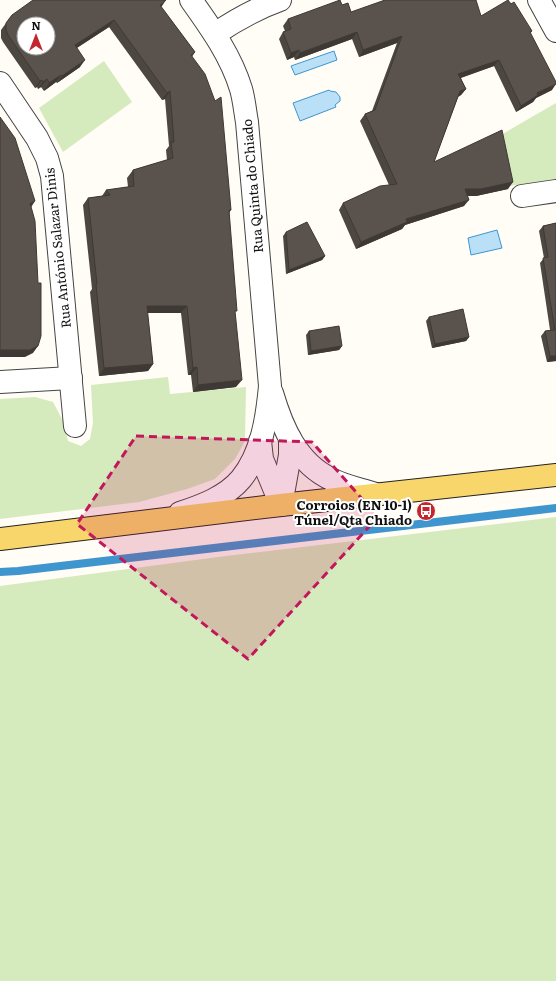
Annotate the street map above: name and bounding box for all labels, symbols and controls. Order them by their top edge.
north arrow [16,16,56,56]
text: N [31,17,41,33]
street label: Rua Quinta do Chiado [237,118,267,254]
street label: Rua António Salazar Dinis [39,167,75,329]
place label: Corroios (EN 10-1) Túnel/Qta Chiado [294,495,412,529]
bus stop icon: Corroios (EN 10-1) Túnel/Qta Chiado [415,500,437,522]

